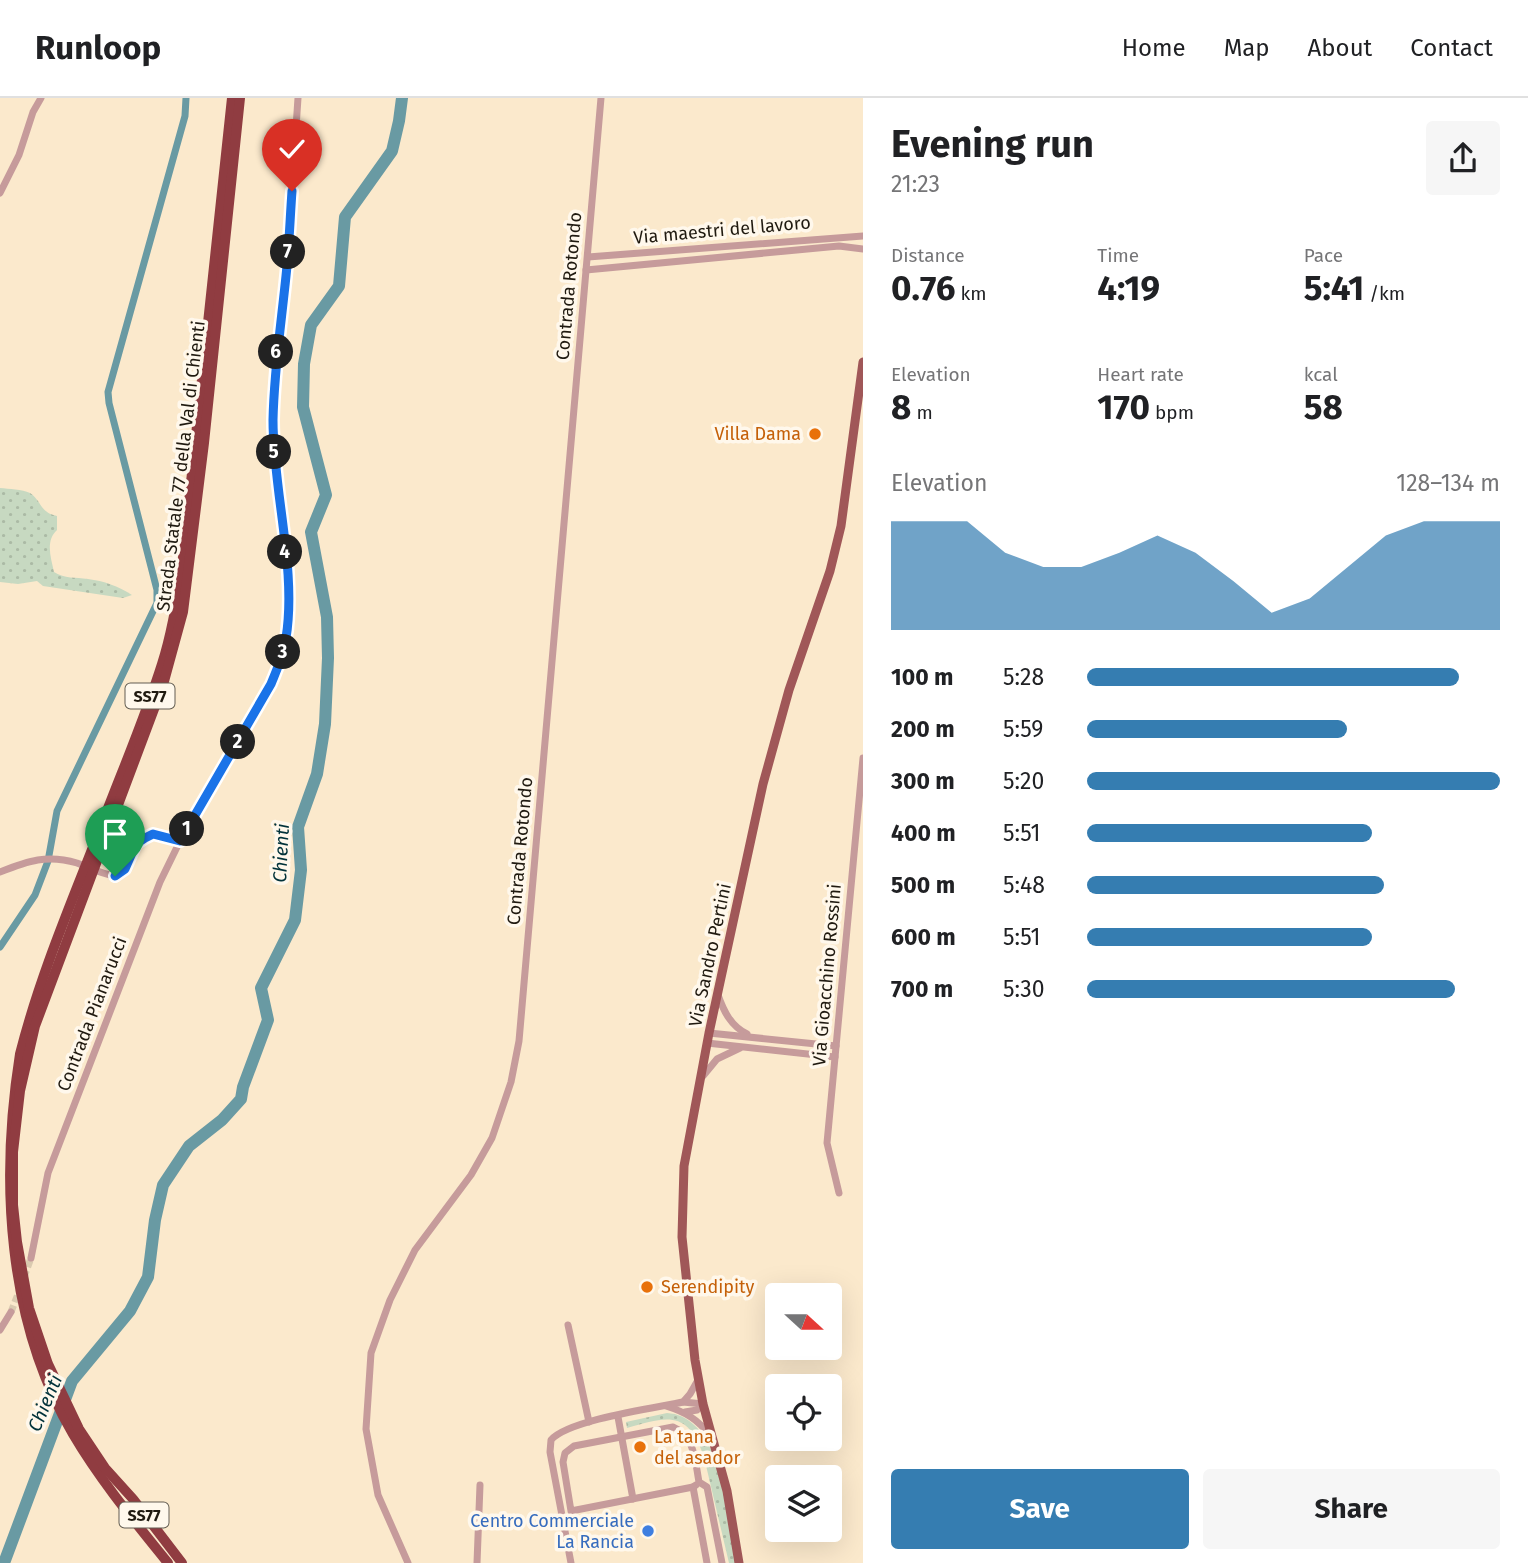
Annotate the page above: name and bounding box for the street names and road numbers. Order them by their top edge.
street label: Contrada Rotondo [552,211,586,361]
street label: Via maestri del lavoro [632,211,812,249]
street label: Strada Statale 77 della Val di Chienti [152,319,210,613]
road number: SS77 [125,684,174,708]
street label: Contrada Rotondo [503,776,537,926]
street label: Via Sandro Pertini [684,881,736,1029]
street label: Via Gioacchino Rossini [808,883,846,1067]
street label: Contrada Pianarucci [52,934,132,1094]
road number: SS77 [120,1502,168,1527]

